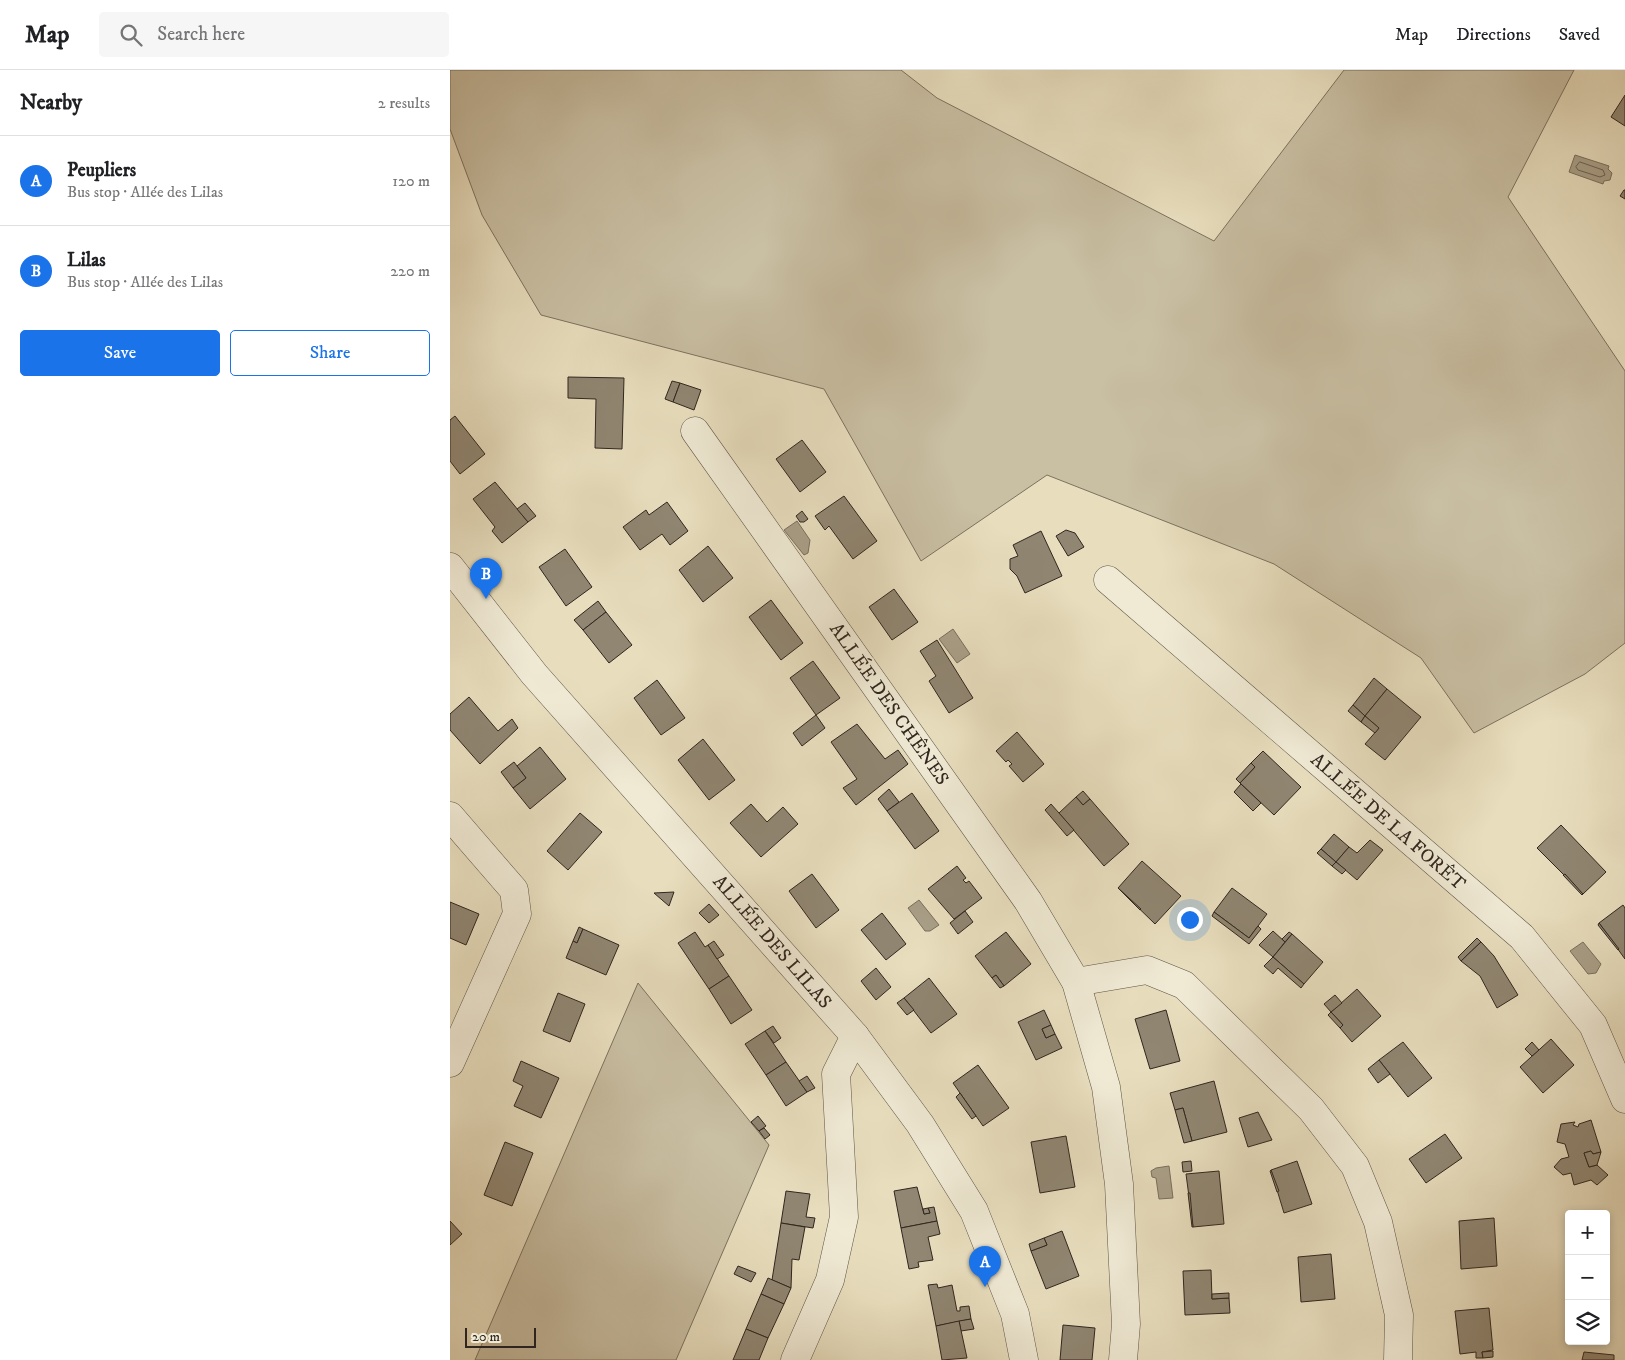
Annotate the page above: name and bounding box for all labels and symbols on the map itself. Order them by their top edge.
pin: B [470,558,502,599]
street label: ALLÉE DES CHÊNES [824,618,955,790]
street label: ALLÉE DE LA FORÊT [1306,748,1471,896]
street label: ALLÉE DES LILAS [708,870,837,1014]
your location [1177,907,1203,933]
pin: A [969,1246,1001,1287]
scale bar [465,1325,536,1348]

